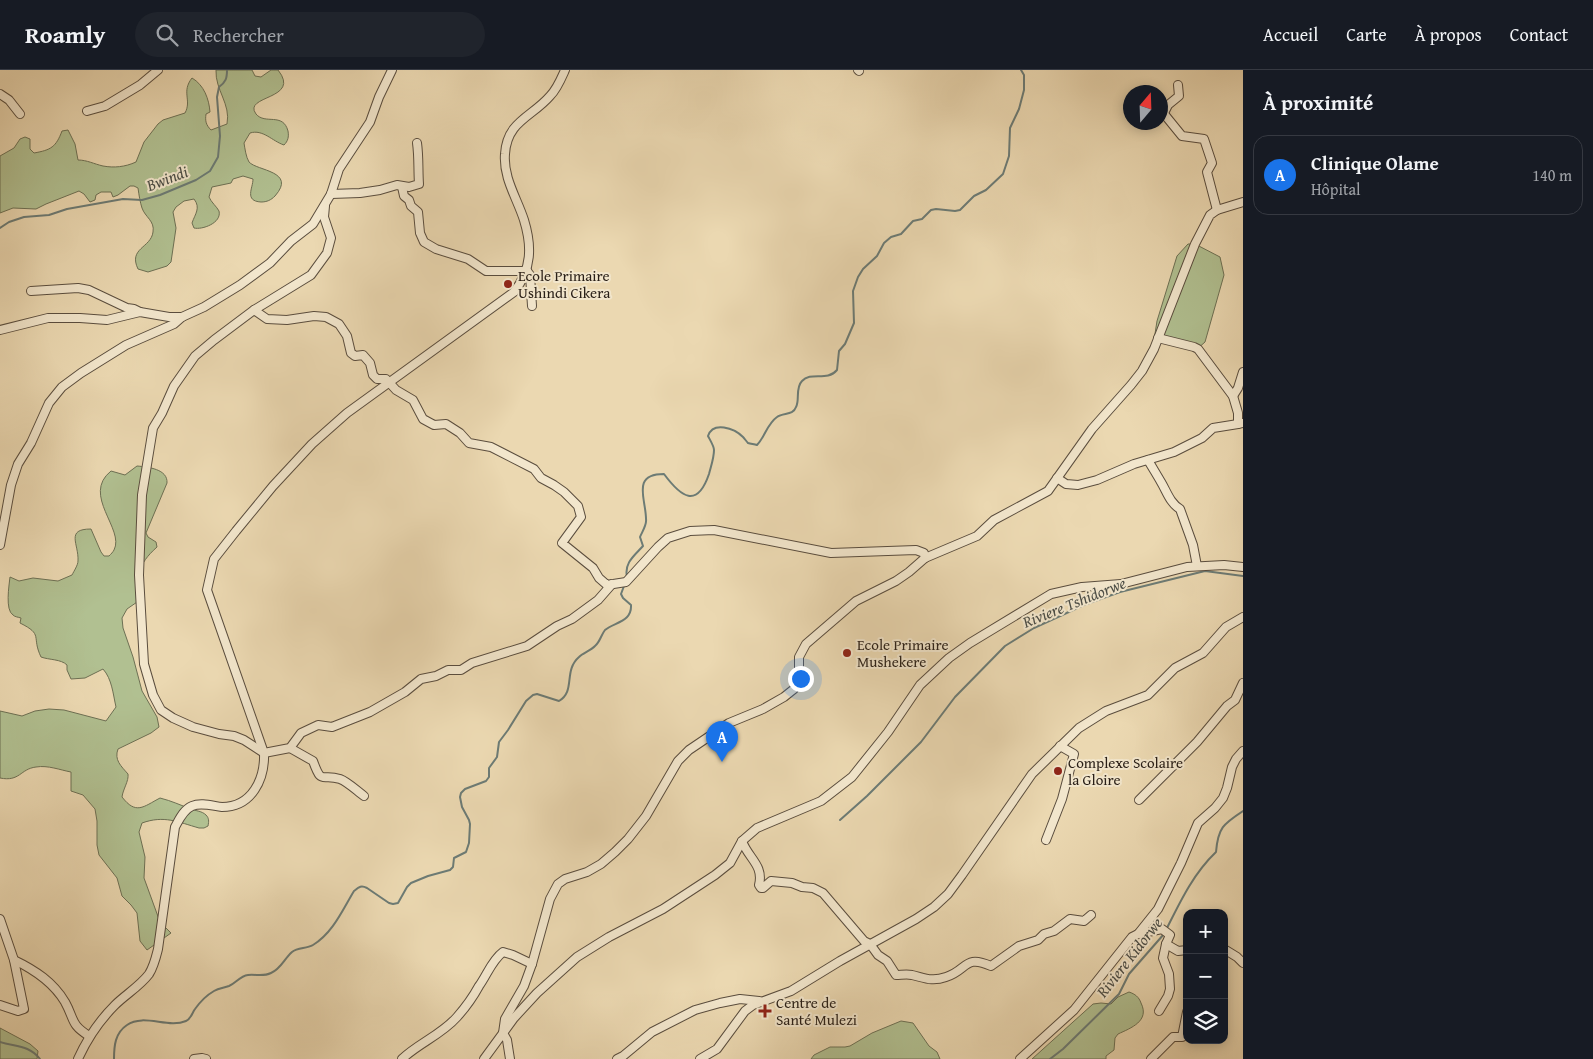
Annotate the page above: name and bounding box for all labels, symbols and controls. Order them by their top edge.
search box [135,12,485,57]
text: Roamly [25,17,105,52]
icon: search [153,21,181,49]
text: Rechercher [193,21,284,49]
text: Accueil [1263,21,1318,48]
text: Carte [1346,21,1387,48]
text: À propos [1415,21,1482,48]
text: Contact [1510,21,1568,48]
north arrow [1123,85,1168,130]
text: À proximité [1263,87,1373,118]
text: Clinique Olame [1311,149,1439,177]
water label: Bwindi [142,159,191,197]
text: A [1275,163,1285,187]
text: 140 m [1532,163,1572,187]
text: Hôpital [1311,177,1361,201]
place label: Ecole Primaire Ushindi Cikera [518,265,610,303]
marker: Ecole Primaire Ushindi Cikera [502,278,514,290]
water label: Riviere Tshidorwe [1018,570,1130,634]
place label: Ecole Primaire Mushekere [857,634,948,672]
marker: Ecole Primaire Mushekere [841,647,853,659]
your location [788,666,814,692]
pin: A [706,721,738,762]
place label: Complexe Scolaire la Gloire [1068,752,1183,790]
marker: Complexe Scolaire la Gloire [1052,765,1064,777]
map controls [1183,909,1228,1044]
button: + [1183,909,1228,954]
water label: Riviere Kidorwe [1089,911,1168,1003]
button: − [1183,954,1228,999]
place label: Centre de Santé Mulezi [776,992,857,1030]
button: layers [1183,999,1228,1044]
marker: Centre de Santé Mulezi [758,1004,772,1018]

